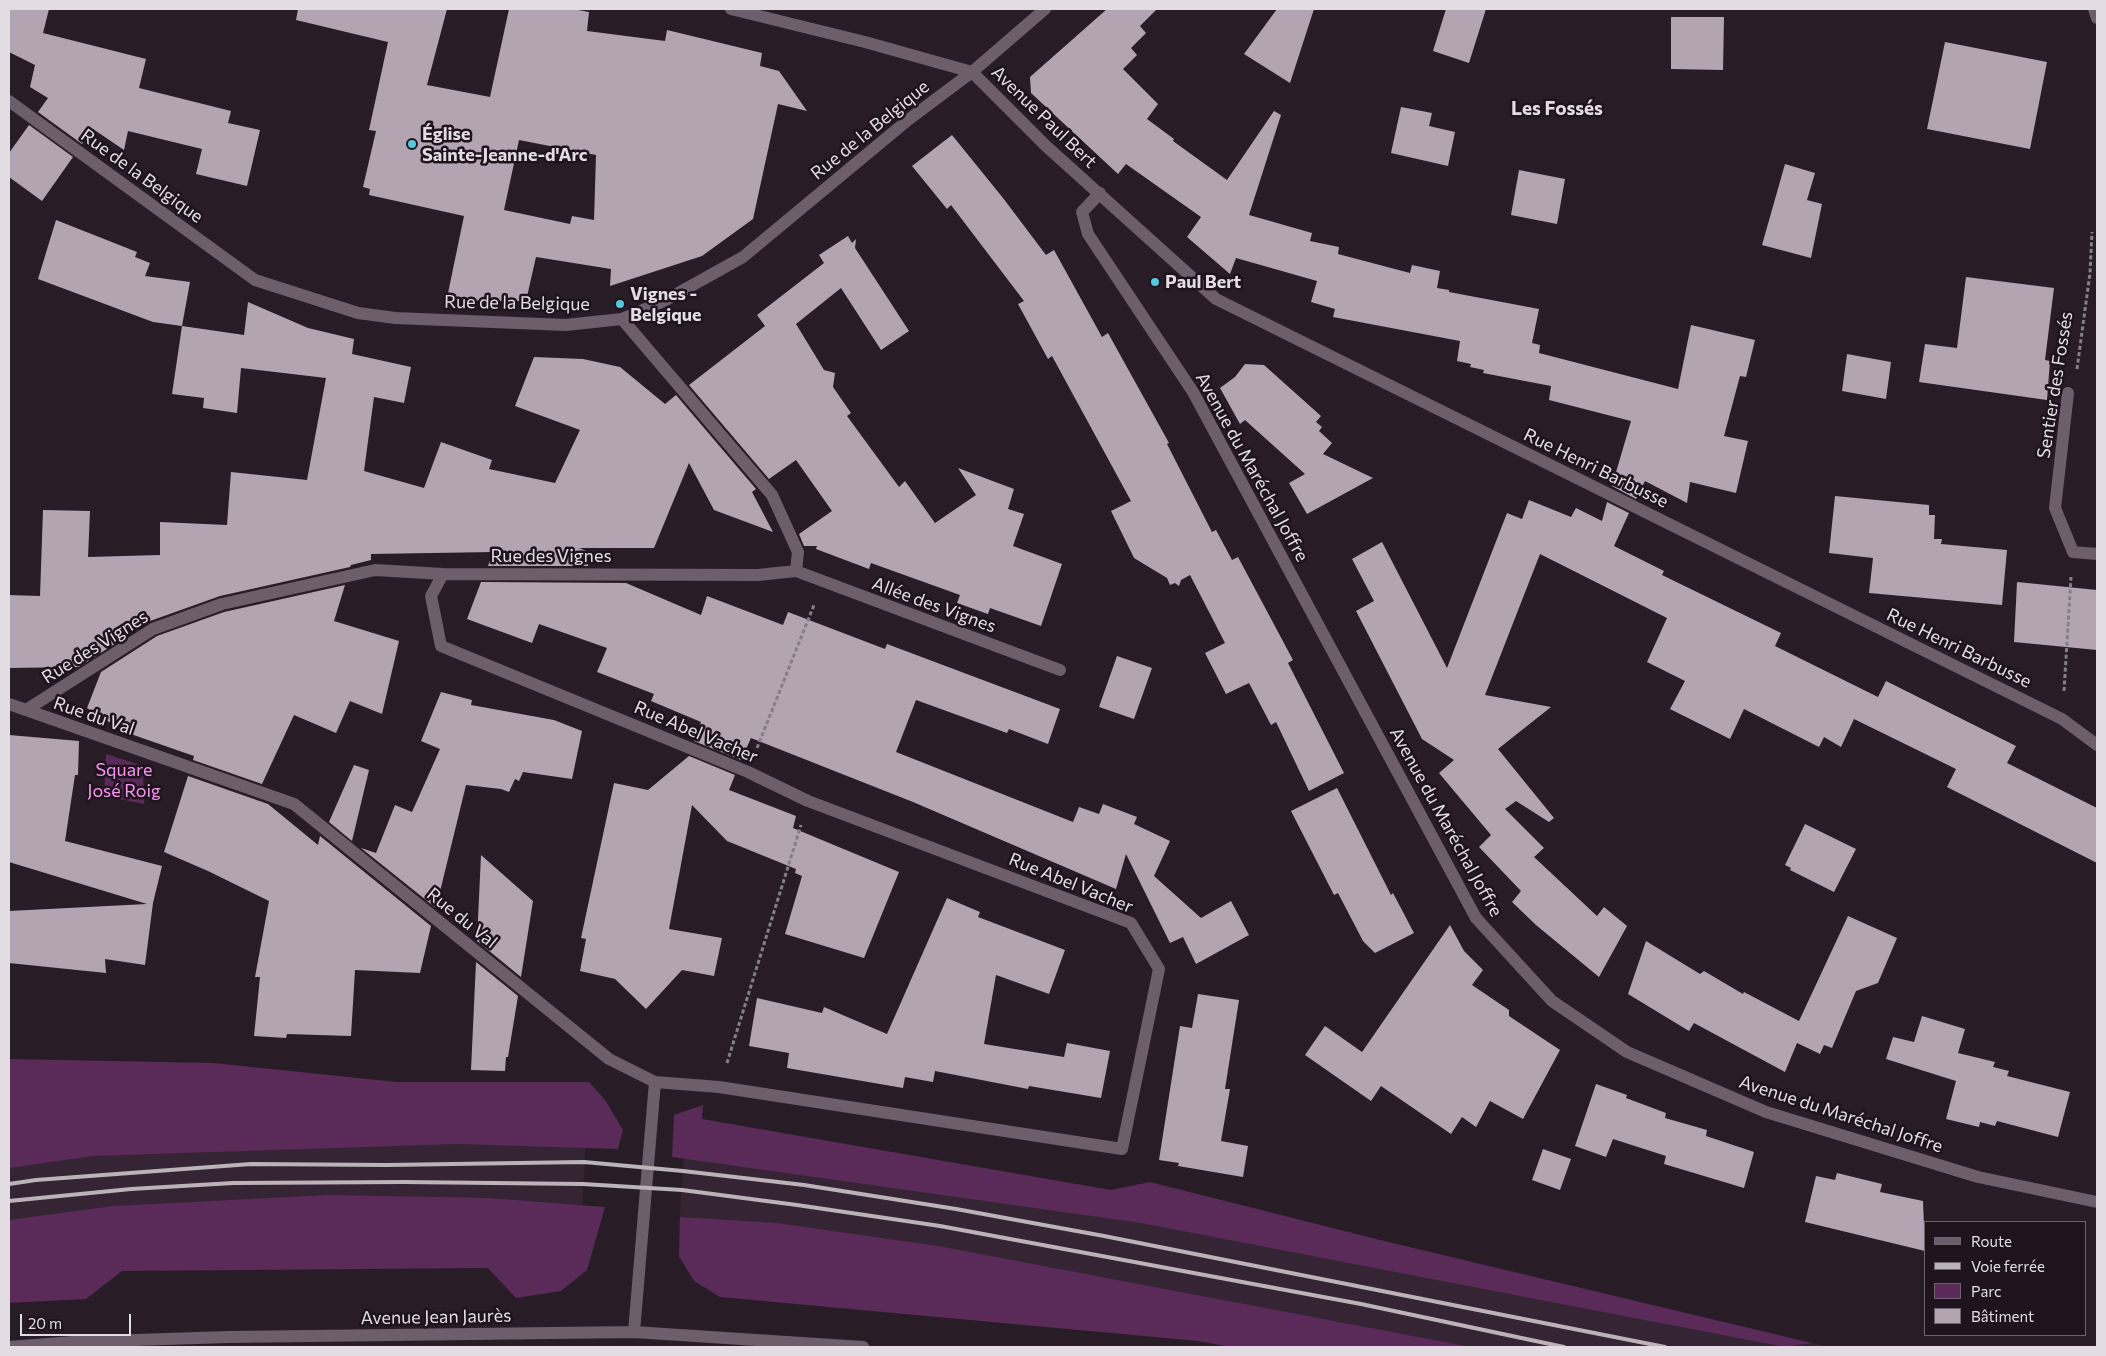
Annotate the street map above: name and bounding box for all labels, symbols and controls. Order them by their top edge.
street label: Avenue Paul Bert [987,61,1101,173]
street label: Rue de la Belgique [807,76,933,184]
district label: Les Fossés [1511,98,1603,120]
place label: Église Sainte-Jeanne-d'Arc [422,123,587,166]
street label: Rue de la Belgique [77,124,207,228]
marker: Église Sainte-Jeanne-d'Arc [406,138,418,150]
place label: Paul Bert [1165,271,1241,293]
marker: Paul Bert [1149,276,1161,288]
place label: Vignes - Belgique [630,283,702,326]
street label: Rue de la Belgique [444,291,590,315]
marker: Vignes - Belgique [614,298,626,310]
street label: Sentier des Fossés [2033,310,2077,460]
street label: Avenue du Maréchal Joffre [1191,369,1313,565]
street label: Rue Henri Barbusse [1520,424,1672,512]
street label: Rue des Vignes [490,545,612,567]
street label: Allée des Vignes [869,573,999,637]
street label: Rue Henri Barbusse [1883,604,2035,692]
street label: Rue des Vignes [38,606,152,688]
street label: Rue du Val [51,692,137,740]
street label: Rue Abel Vacher [631,696,761,768]
street label: Avenue du Maréchal Joffre [1385,724,1507,920]
park label: Square José Roig [87,759,161,802]
street label: Rue Abel Vacher [1006,848,1136,918]
street label: Rue du Val [422,883,502,953]
street label: Avenue du Maréchal Joffre [1736,1071,1946,1157]
legend [1924,1221,2086,1336]
text: Route [1971,1232,2012,1250]
text: Voie ferrée [1971,1257,2045,1275]
text: Parc [1971,1282,2001,1300]
scale bar [22,1304,134,1336]
street label: Avenue Jean Jaurès [361,1305,511,1329]
text: Bâtiment [1971,1307,2034,1325]
text: 20 m [28,1314,62,1332]

